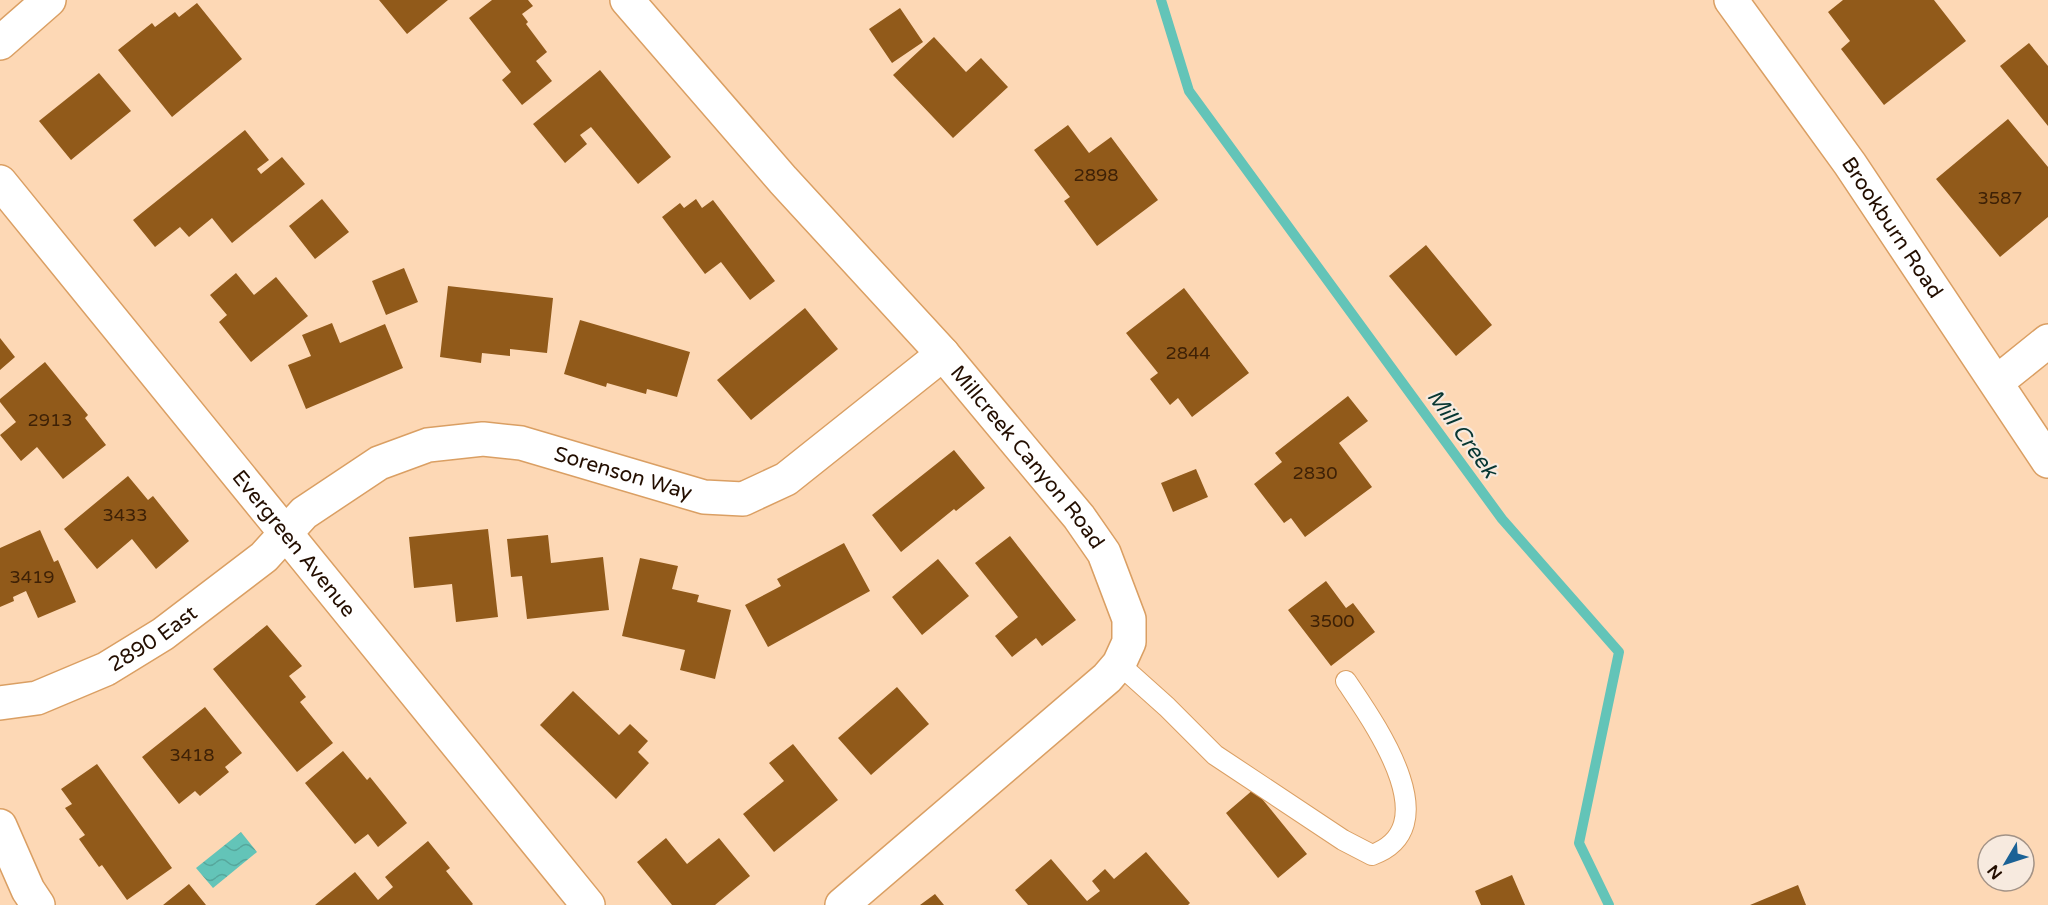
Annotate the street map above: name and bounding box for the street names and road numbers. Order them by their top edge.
street label: Brookburn Road [1836,153,1948,303]
street label: Millcreek Canyon Road [945,361,1109,554]
street label: Sorenson Way [551,441,695,506]
street label: Evergreen Avenue [227,465,361,622]
street label: 2890 East [104,600,202,677]

